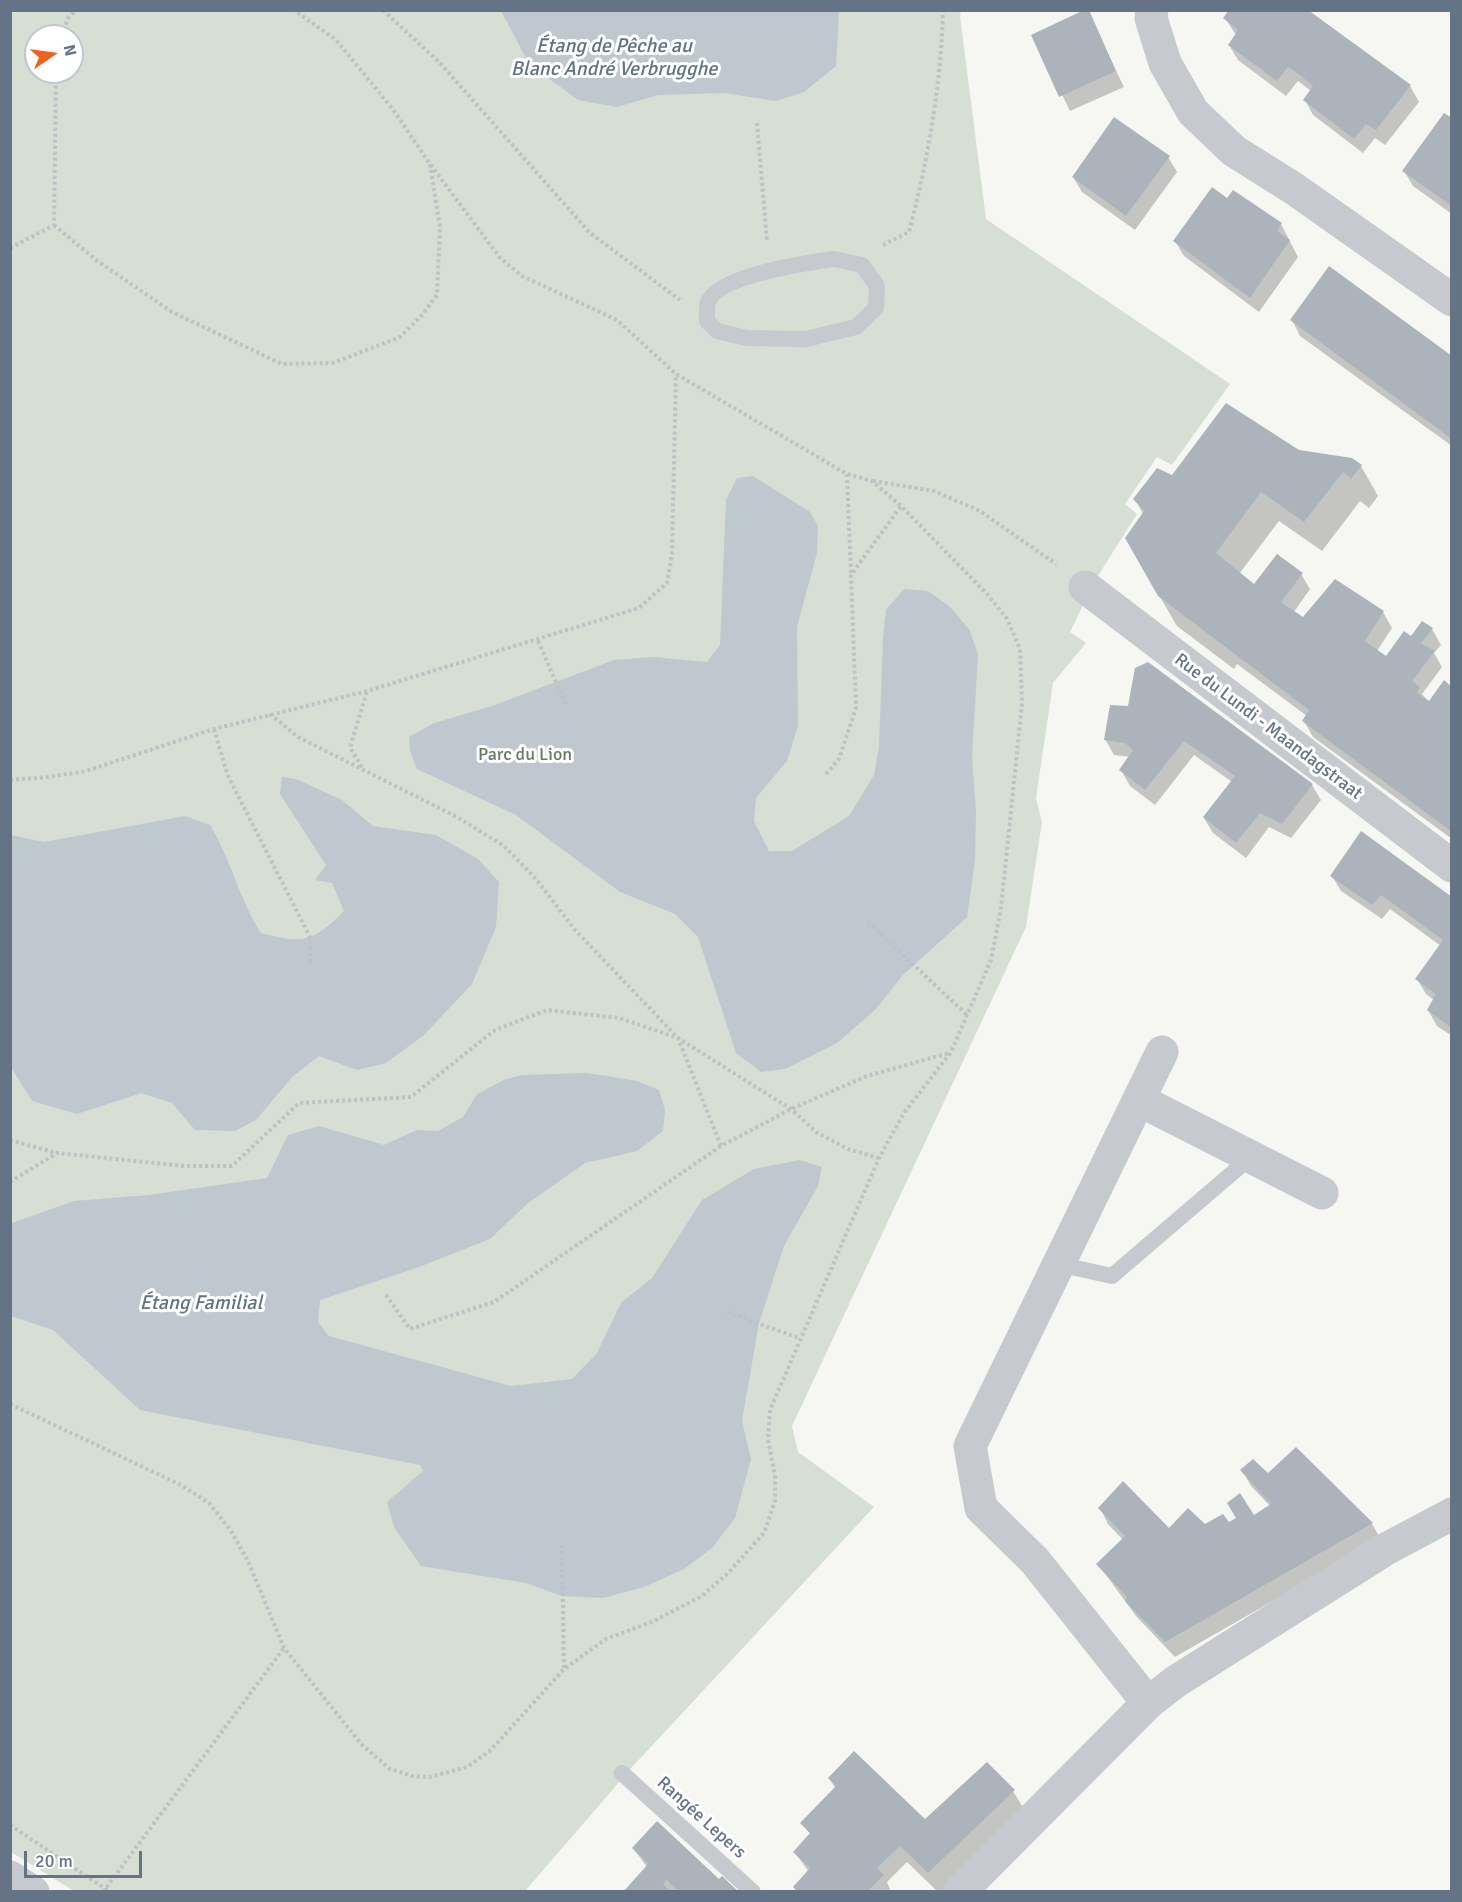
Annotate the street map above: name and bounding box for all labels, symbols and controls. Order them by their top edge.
north arrow [24,24,84,84]
water label: Étang de Pêche au Blanc André Verbrugghe [511,35,717,82]
text: N [59,43,81,58]
street label: Rue du Lundi - Maandagstraat [1170,649,1366,805]
park label: Parc du Lion [478,744,572,766]
water label: Étang Familial [140,1292,262,1316]
street label: Rangée Lepers [652,1772,750,1864]
scale bar [27,1839,146,1877]
text: 20 m [35,1850,73,1872]

